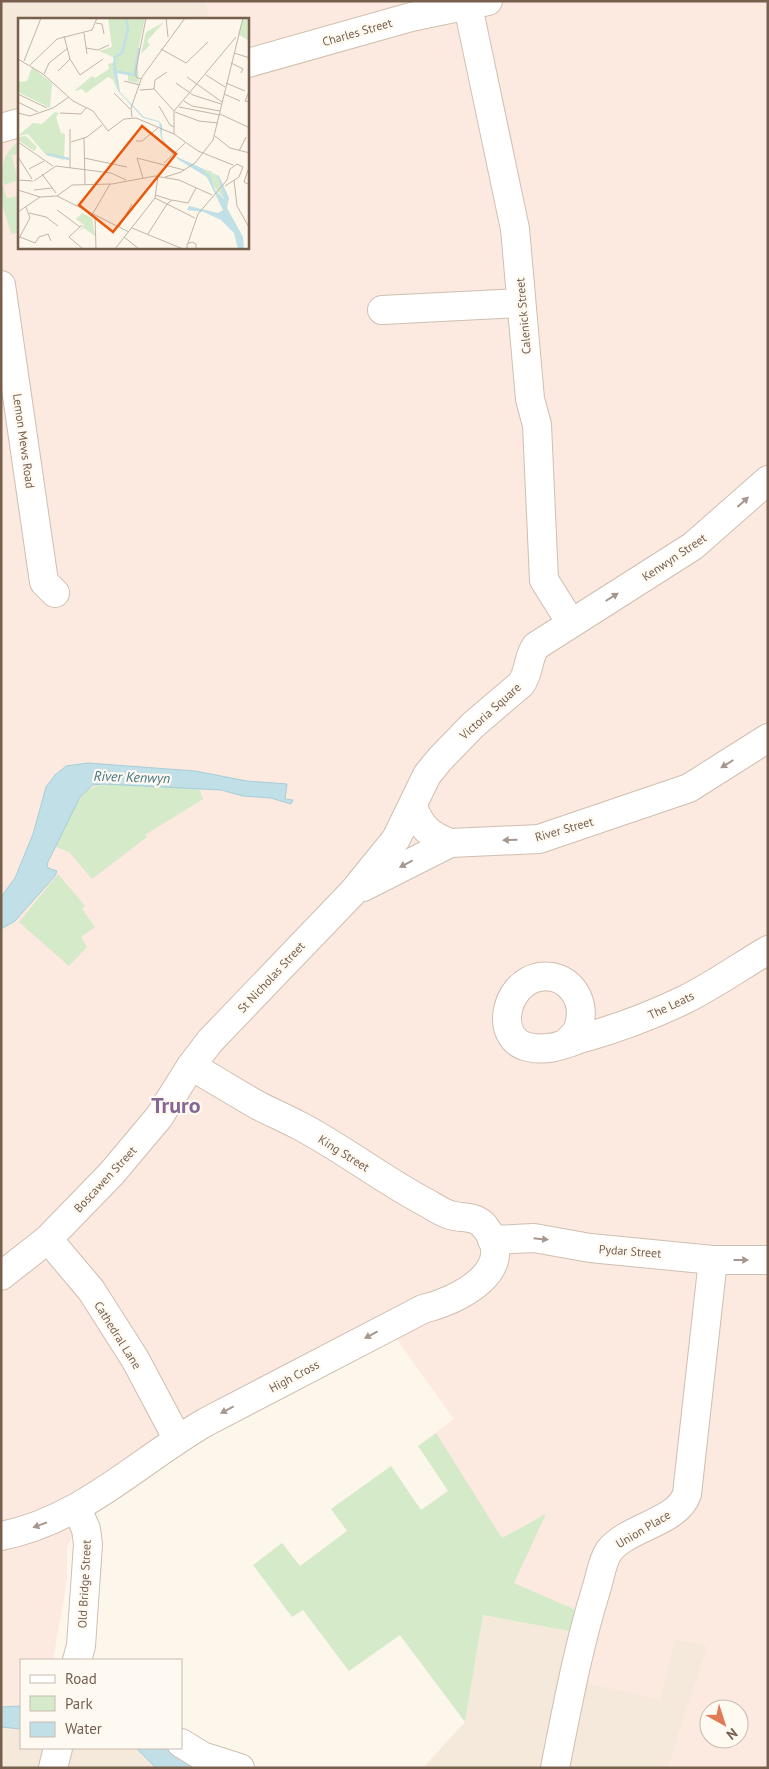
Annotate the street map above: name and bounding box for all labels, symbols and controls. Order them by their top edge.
street label: Charles Street [320,15,394,49]
inset map [18,18,249,249]
street label: Calenick Street [512,277,534,355]
street label: Lemon Mews Road [10,393,38,489]
one-way arrow [737,496,749,508]
street label: Kenwyn Street [639,530,709,584]
one-way arrow [606,593,619,602]
street label: Victoria Square [455,679,524,743]
one-way arrow [720,759,733,768]
water label: River Kenwyn [93,767,171,787]
street label: River Street [533,814,595,844]
one-way arrow [501,836,517,844]
one-way arrow [398,860,413,868]
street label: St Nicholas Street [234,938,308,1016]
street label: The Leats [646,988,696,1022]
district label: Truro [151,1091,201,1119]
street label: King Street [316,1131,372,1175]
street label: Boscawen Street [71,1143,139,1215]
one-way arrow [533,1235,549,1243]
street label: Pydar Street [598,1241,662,1261]
one-way arrow [733,1256,749,1264]
street label: Cathedral Lane [91,1298,145,1372]
one-way arrow [364,1331,379,1339]
street label: High Cross [266,1357,322,1395]
one-way arrow [220,1406,235,1414]
street label: Union Place [613,1507,673,1551]
one-way arrow [32,1521,47,1529]
street label: Old Bridge Street [74,1539,94,1629]
legend [20,1659,182,1749]
text: Road [65,1669,97,1688]
text: Park [65,1694,93,1713]
north arrow [699,1699,749,1749]
text: Water [65,1719,102,1738]
text: N [723,1724,741,1744]

